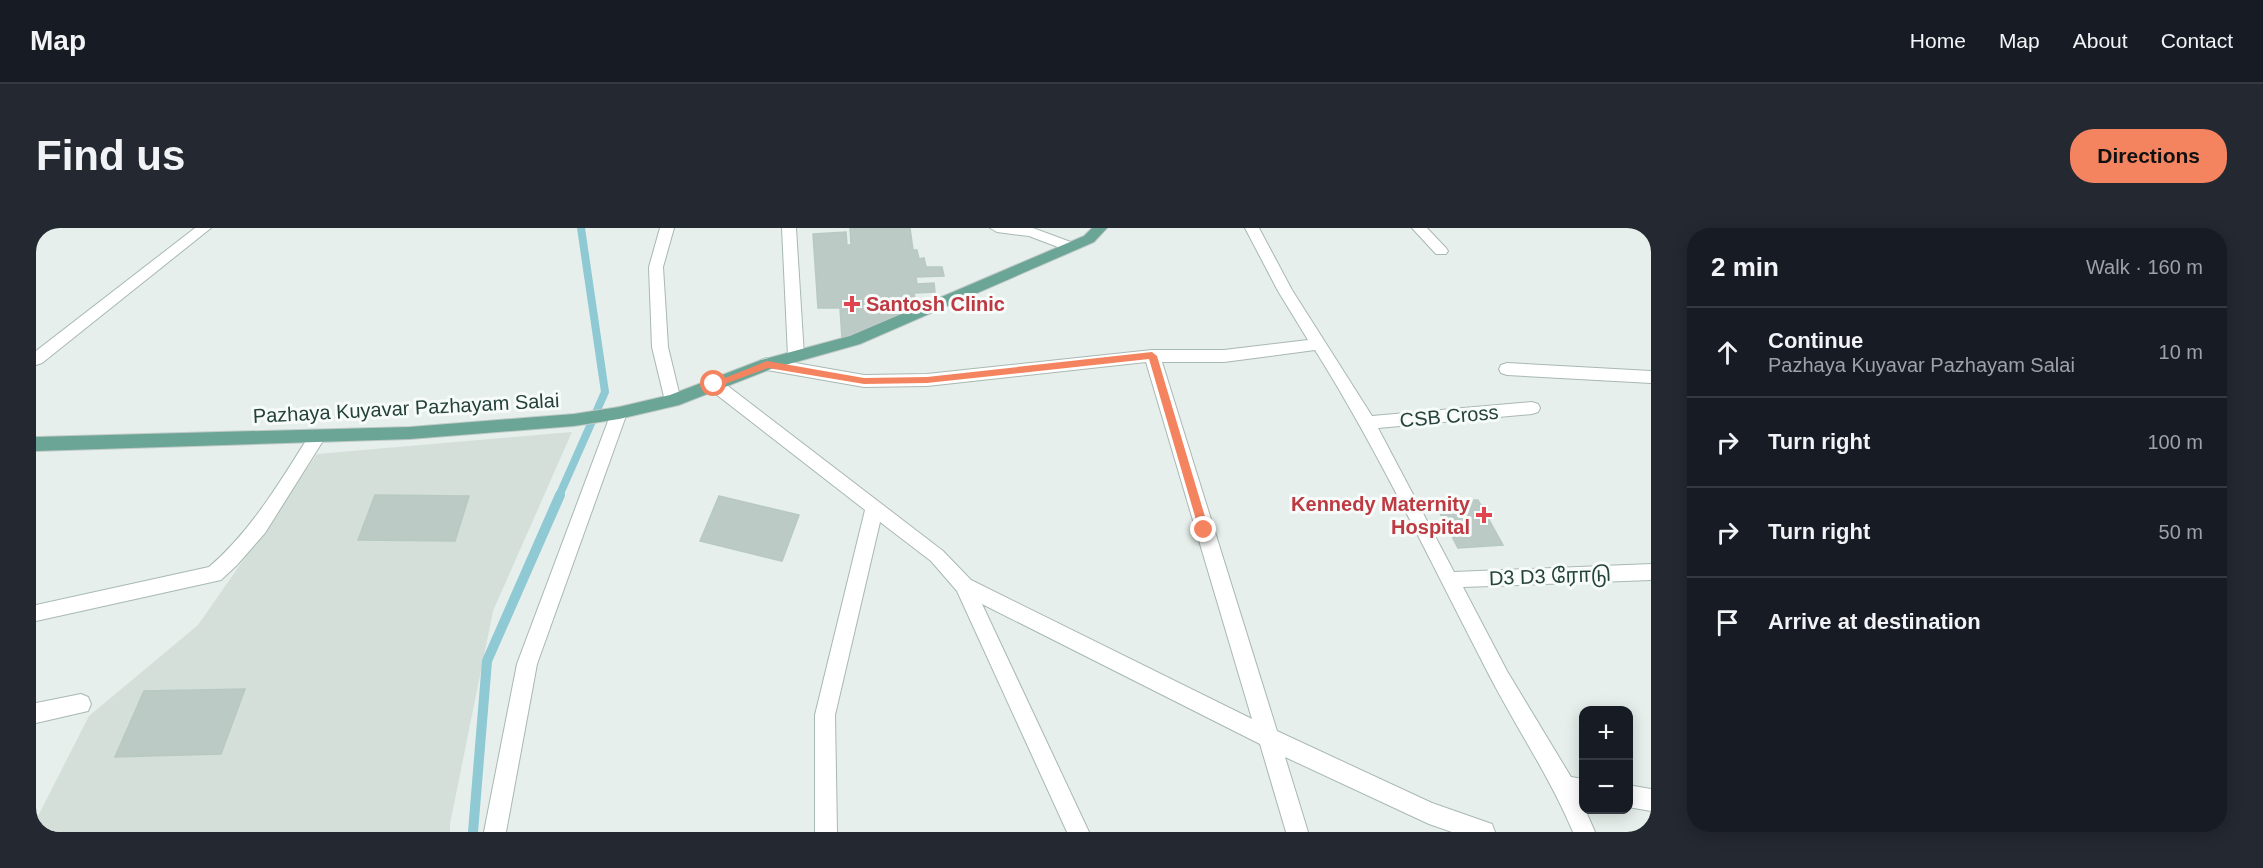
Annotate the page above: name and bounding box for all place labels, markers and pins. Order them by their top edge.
place label: Santosh Clinic [866,293,1005,315]
marker: Santosh Clinic [843,295,861,313]
place label: Kennedy Maternity Hospital [1291,493,1471,538]
marker: Kennedy Maternity Hospital [1475,506,1493,524]

